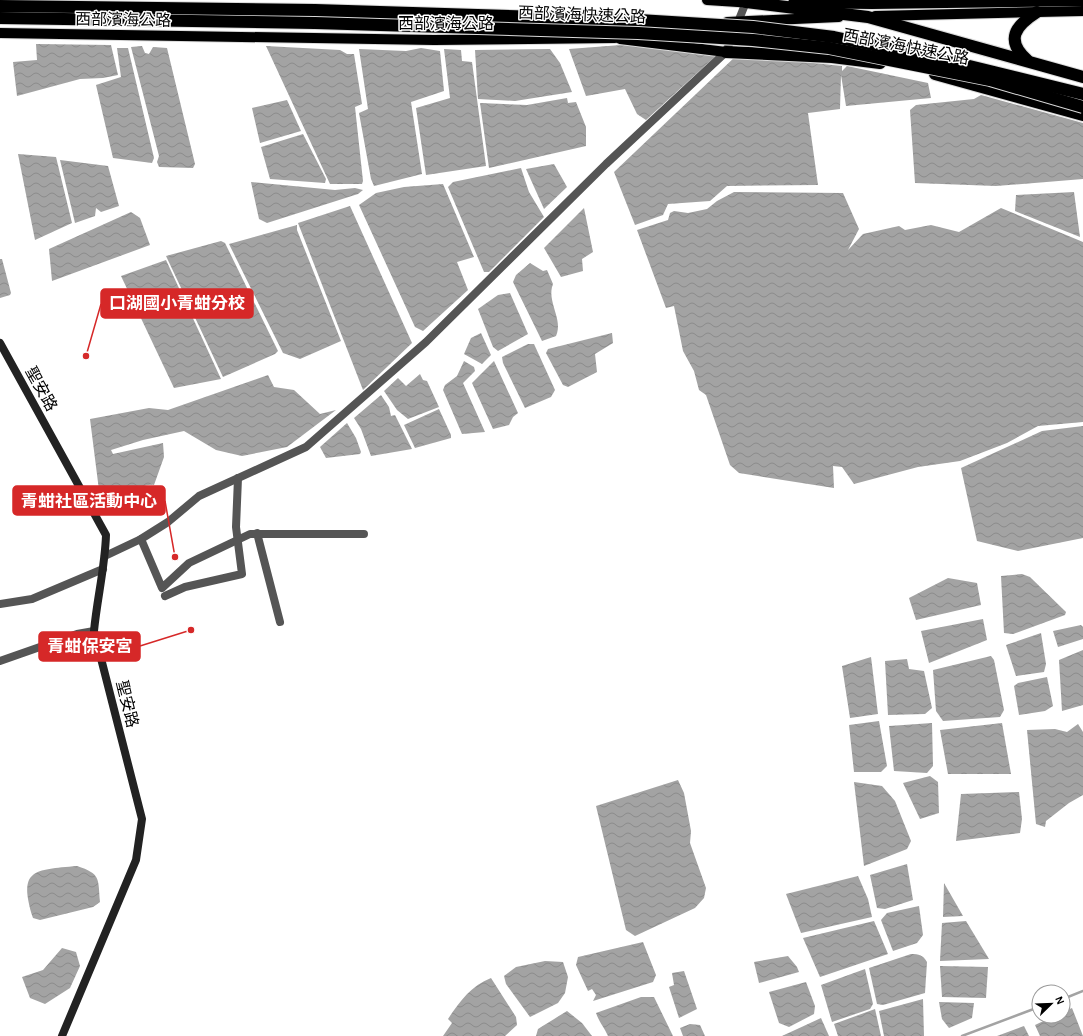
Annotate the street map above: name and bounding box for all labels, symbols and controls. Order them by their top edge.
street label: 西部濱海快速公路 [518,4,646,25]
street label: 西部濱海公路 [75,10,171,29]
street label: 西部濱海公路 [398,15,494,32]
street label: 西部濱海快速公路 [842,26,971,67]
callout: 口湖國小青蚶分校 [101,289,253,318]
text: 口湖國小青蚶分校 [109,294,245,312]
street label: 聖安路 [22,364,61,414]
callout: 青蚶社區活動中心 [13,486,165,515]
text: 青蚶社區活動中心 [21,492,157,510]
callout: 青蚶保安宮 [39,632,140,661]
text: 青蚶保安宮 [48,637,133,655]
street label: 聖安路 [113,679,142,729]
north arrow [1031,984,1071,1024]
text: N [1053,995,1066,1006]

